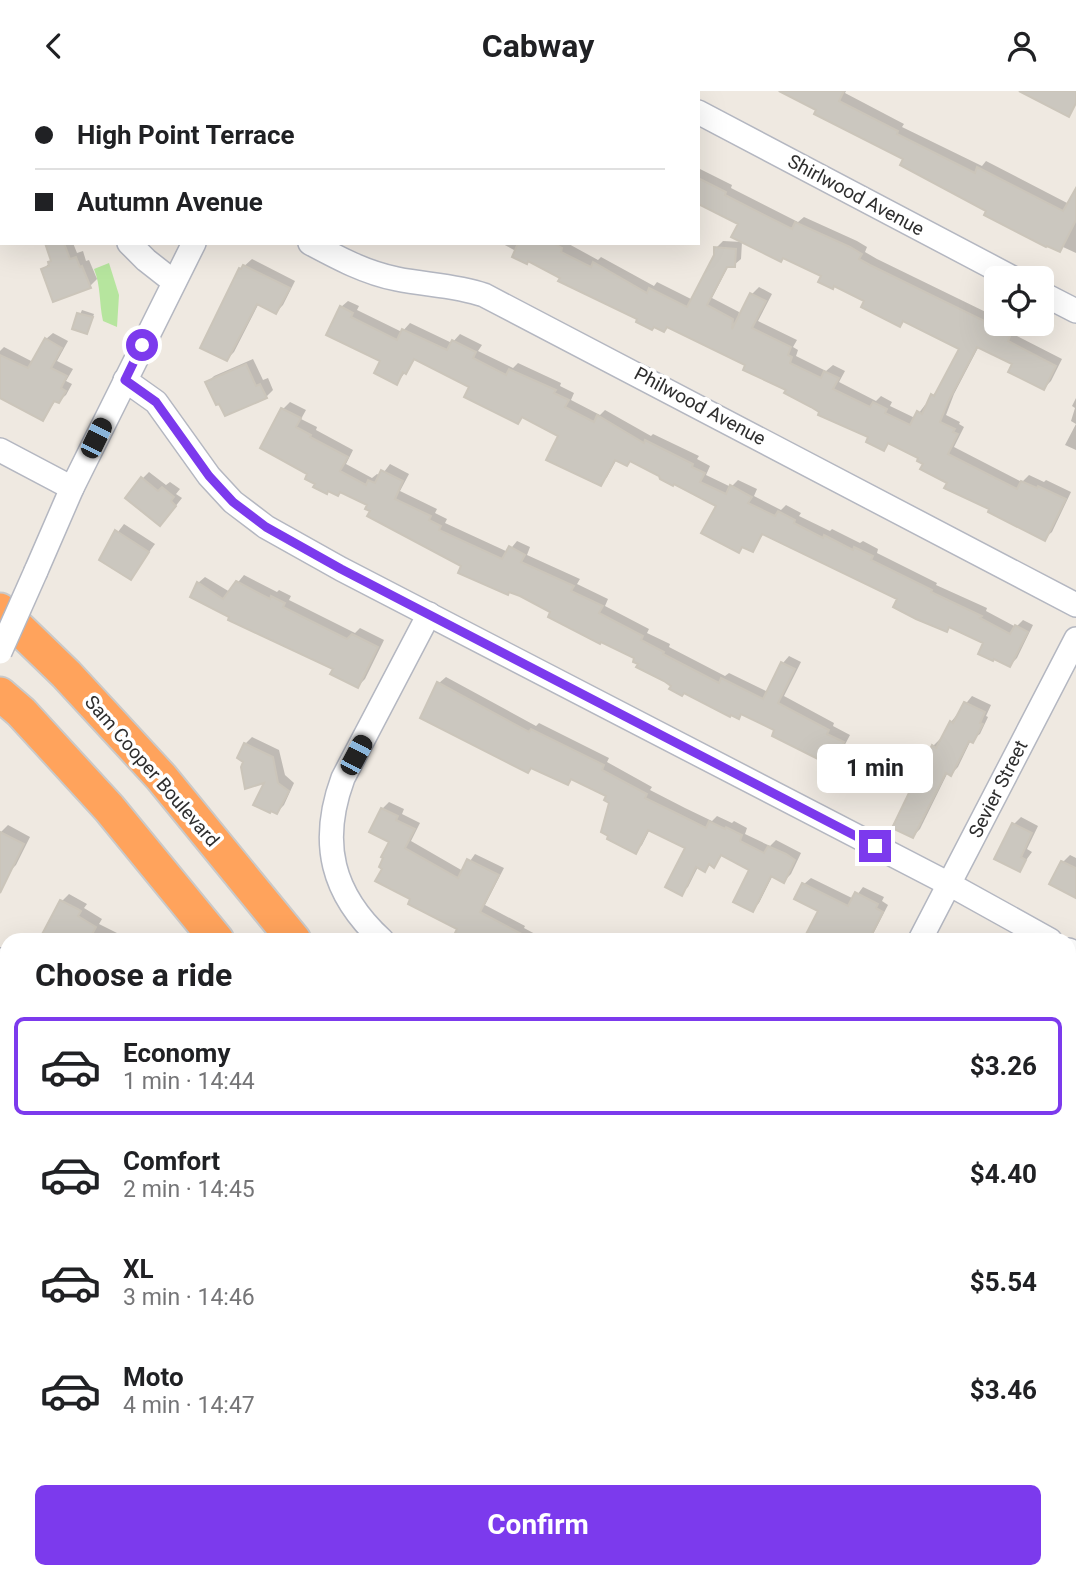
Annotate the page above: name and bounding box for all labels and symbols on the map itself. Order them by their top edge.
street label: Shirlwood Avenue [784,149,928,241]
route start [126,329,158,361]
street label: Philwood Avenue [630,362,770,450]
car [78,415,115,461]
street label: Sam Cooper Boulevard [80,691,224,851]
car [337,732,376,778]
street label: Sevier Street [964,736,1032,842]
callout: 1 min [817,745,933,793]
route end [859,830,891,862]

